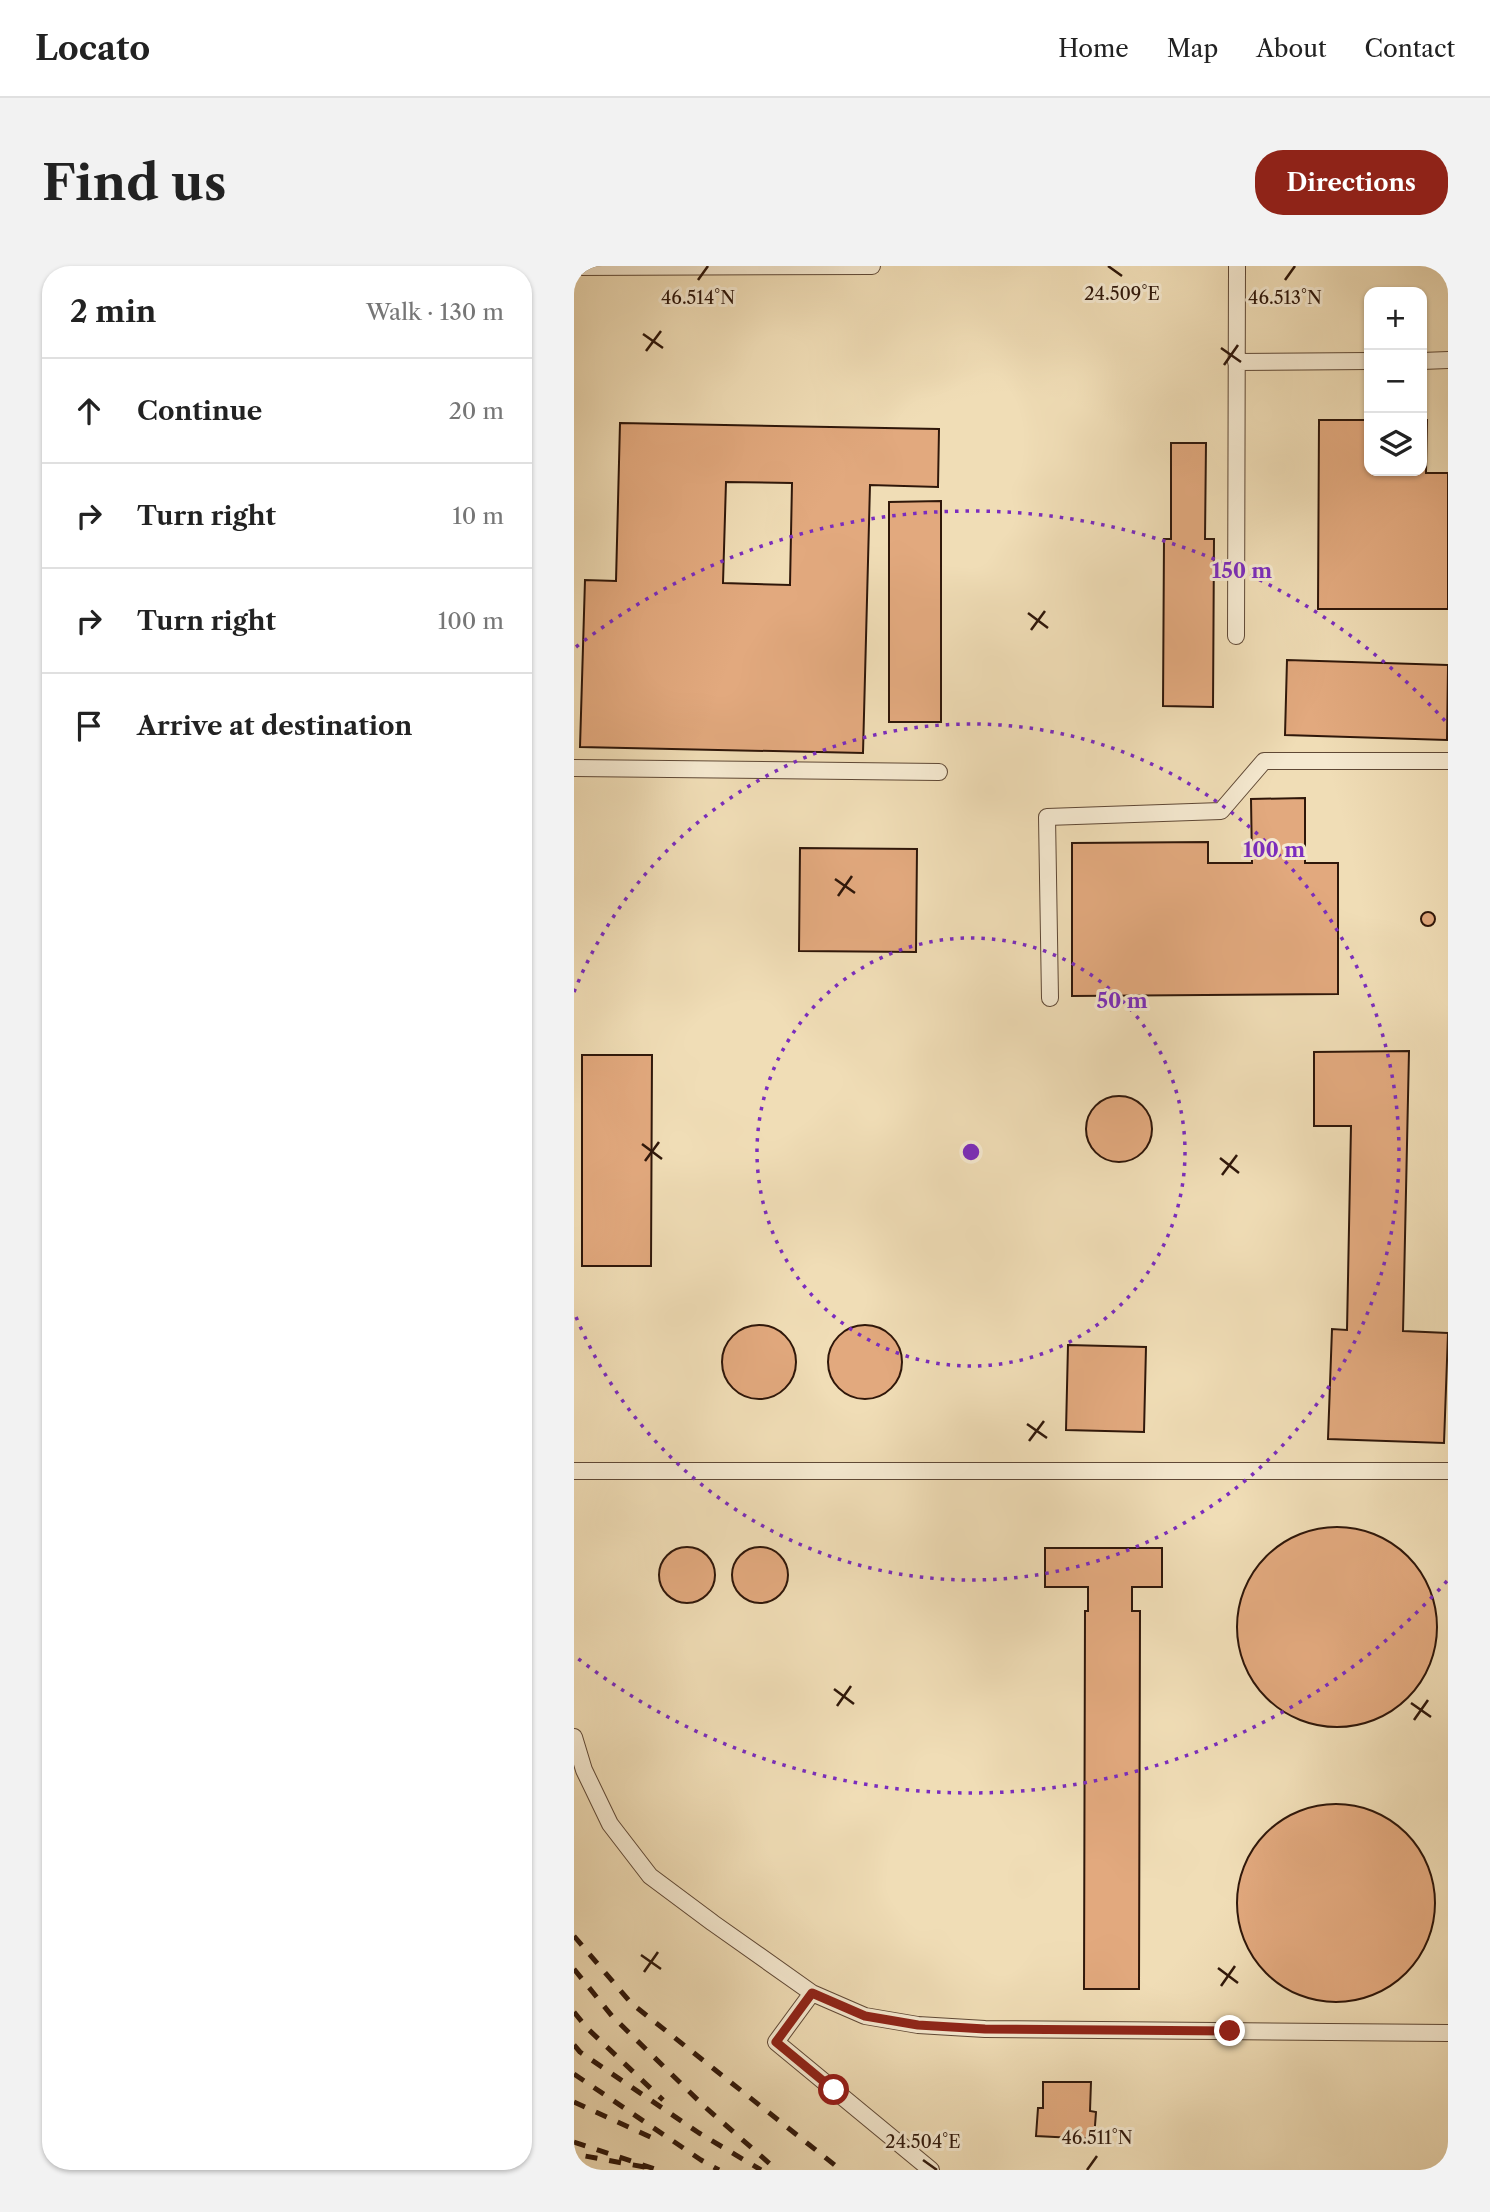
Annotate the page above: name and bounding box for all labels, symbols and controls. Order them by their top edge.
text: Locato [35,28,150,69]
text: Home [1058,34,1129,63]
text: Map [1167,34,1218,63]
text: About [1256,34,1327,63]
text: Contact [1365,34,1455,63]
button: Directions [1255,150,1448,215]
text: Find us [42,152,226,213]
text: 24.509°E [1084,283,1160,305]
text: 46.514°N [661,287,735,309]
text: 46.513°N [1248,287,1322,309]
map controls [1364,287,1427,476]
button: + [1364,287,1427,350]
text: 2 min [70,293,156,330]
text: Walk · 130 m [366,298,504,326]
button: − [1364,350,1427,413]
icon: ahead [70,392,108,430]
text: Continue [137,395,262,427]
text: 20 m [449,397,504,425]
button: layers [1364,413,1427,476]
icon: right [70,497,108,535]
text: Turn right [137,500,276,532]
text: 10 m [452,502,504,530]
text: 150 m [1212,558,1272,583]
icon: right [70,602,108,640]
text: Turn right [137,605,276,637]
text: 100 m [438,607,504,635]
icon: arrive [70,707,108,745]
text: Arrive at destination [137,710,412,742]
text: 100 m [1243,837,1305,862]
text: 50 m [1096,988,1148,1013]
centre of rings [959,1140,983,1164]
route end [1214,2015,1245,2046]
route start [818,2074,849,2105]
text: 46.511°N [1061,2127,1133,2149]
text: 24.504°E [885,2131,961,2153]

